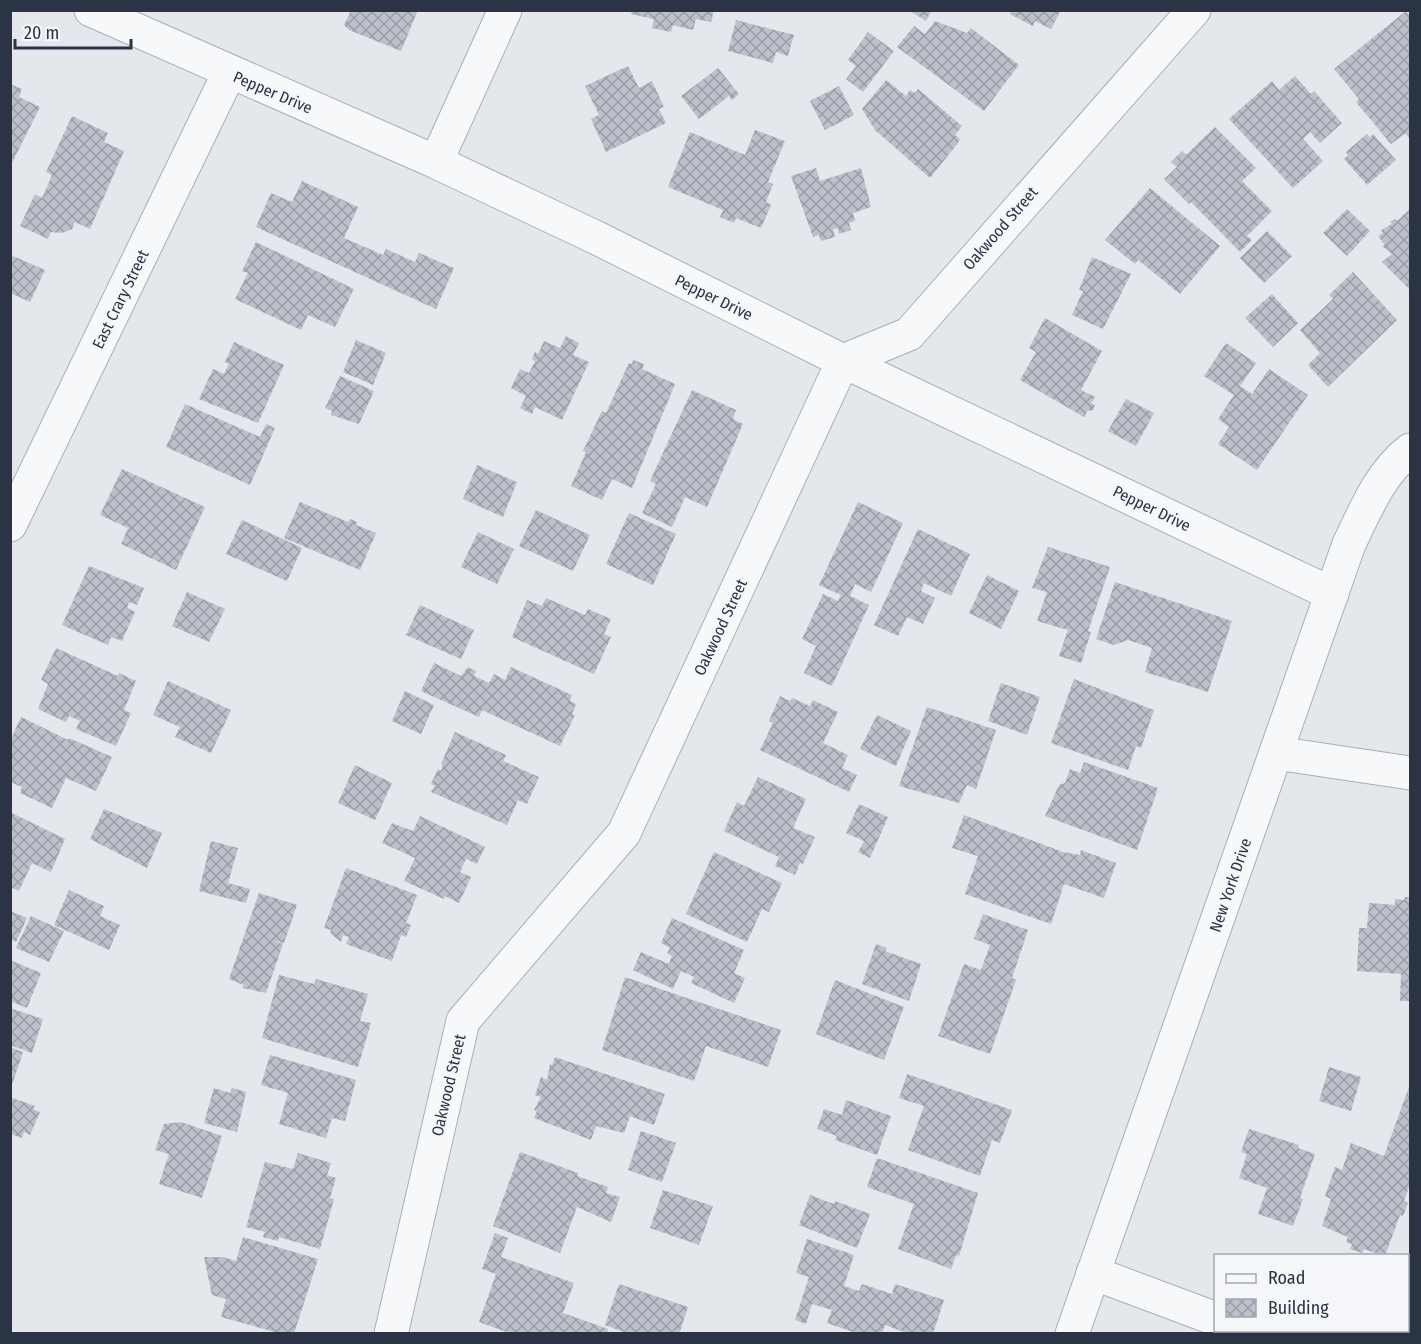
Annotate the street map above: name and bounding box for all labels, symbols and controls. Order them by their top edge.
scale bar [15,12,130,50]
text: 20 m [24,22,59,44]
street label: Pepper Drive [230,67,315,118]
street label: Oakwood Street [959,182,1042,274]
street label: East Crary Street [88,246,153,352]
street label: Pepper Drive [672,271,756,324]
street label: Pepper Drive [1110,482,1194,535]
street label: Oakwood Street [690,575,751,678]
street label: New York Drive [1206,836,1255,935]
street label: Oakwood Street [428,1031,470,1138]
legend [1214,1254,1409,1332]
text: Road [1268,1267,1305,1289]
text: Building [1268,1297,1329,1319]

